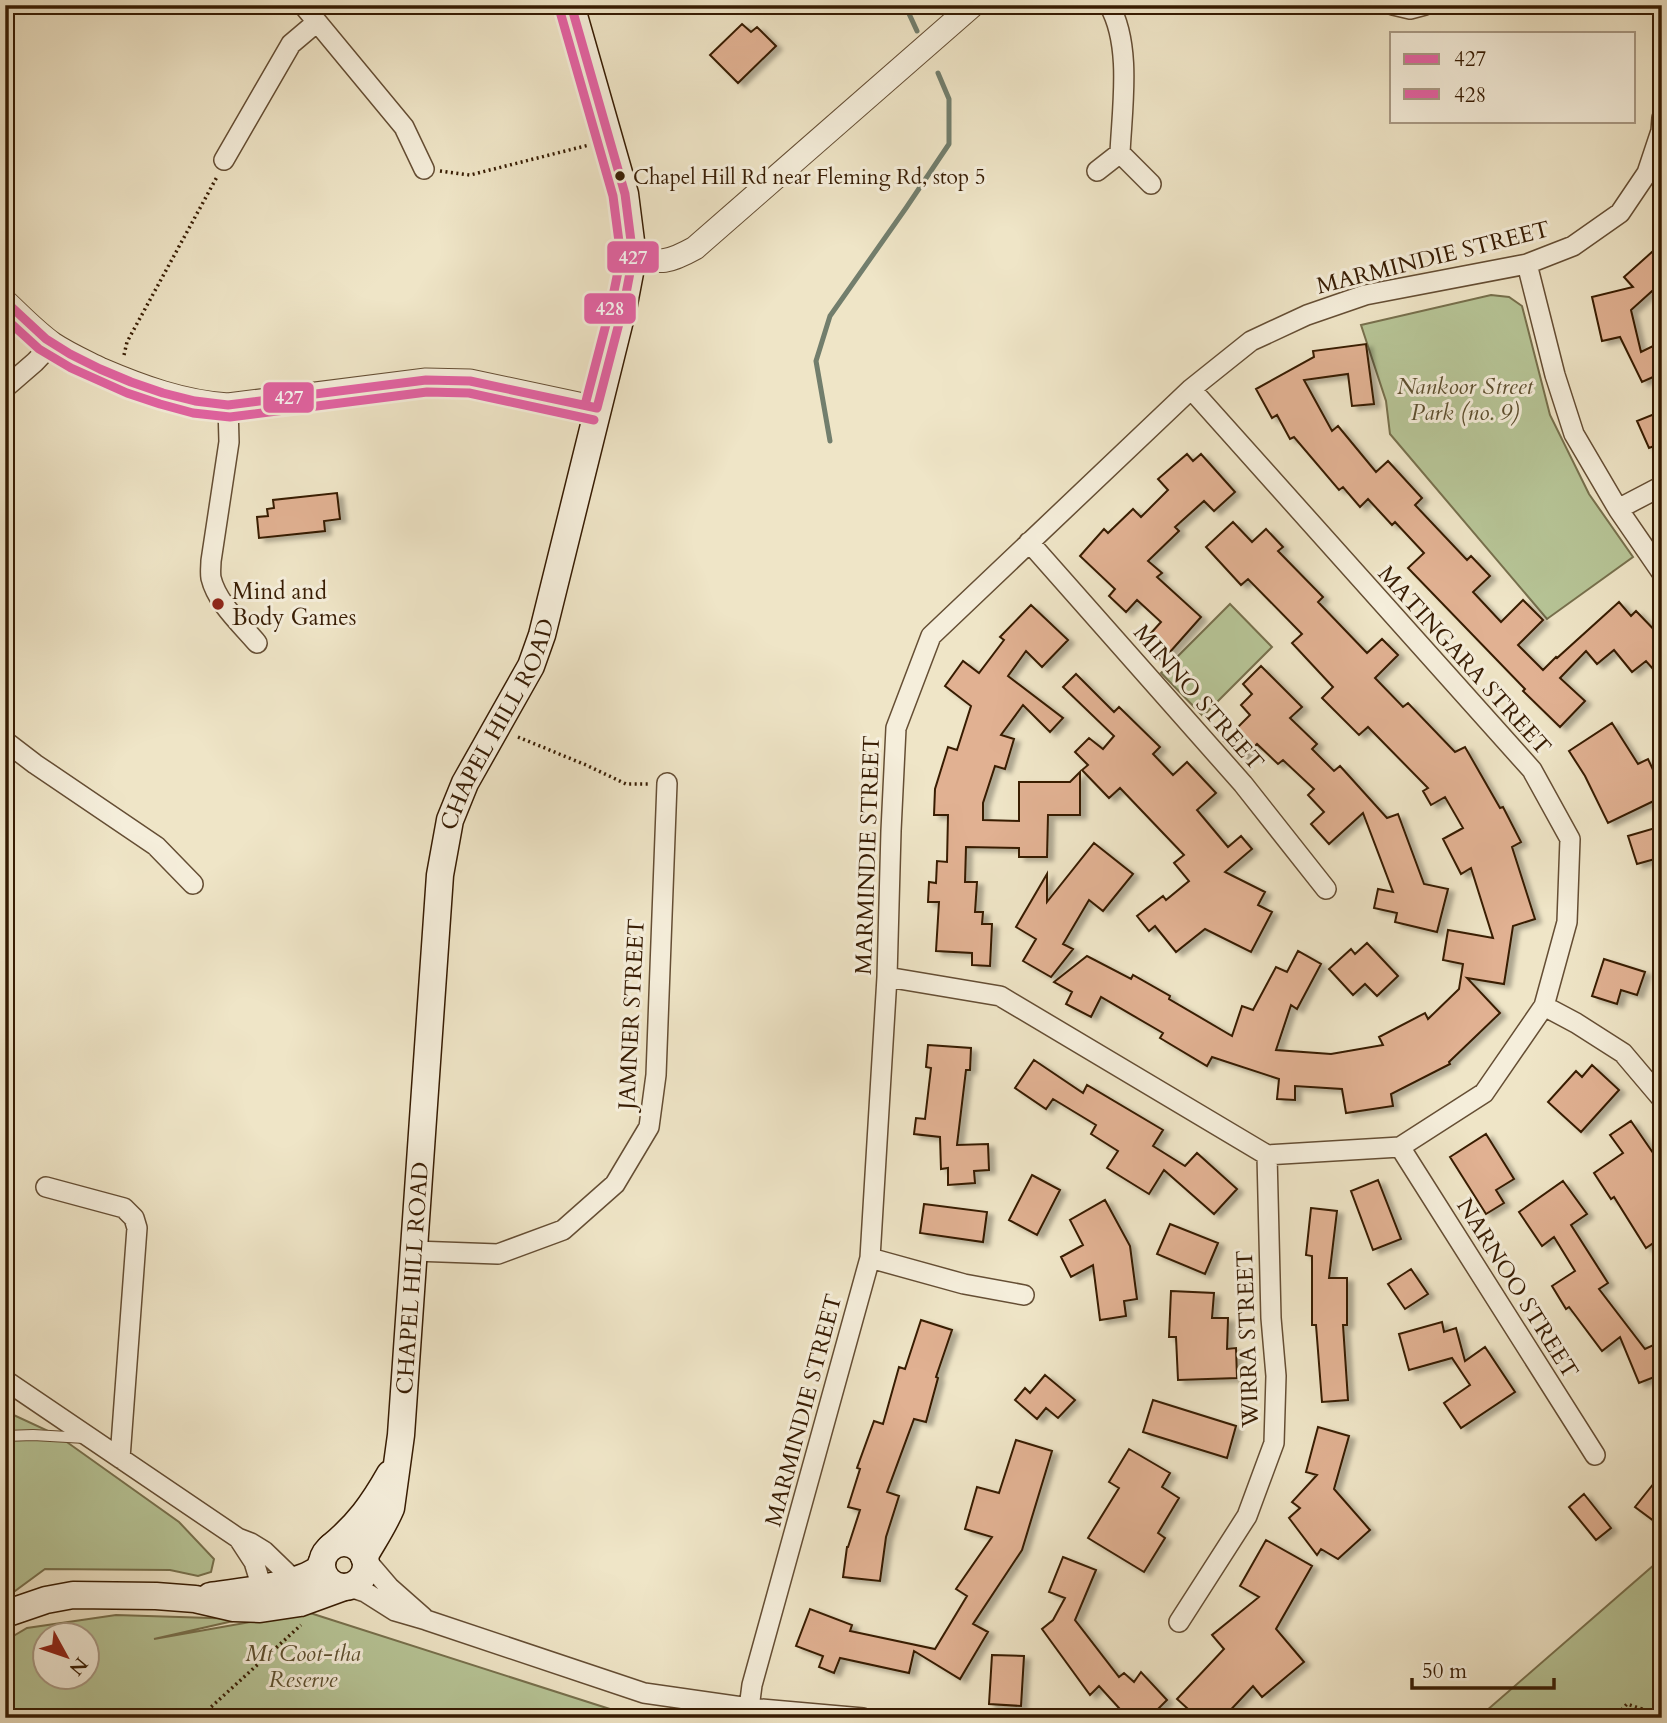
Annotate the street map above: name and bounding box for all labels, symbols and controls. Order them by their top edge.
legend [1390,32,1636,122]
text: 427 [1454,45,1487,74]
text: 428 [1454,81,1486,110]
place label: Chapel Hill Rd near Fleming Rd, stop 5 [633,163,986,192]
marker: Chapel Hill Rd near Fleming Rd, stop 5 [613,169,627,183]
street label: MARMINDIE STREET [1313,213,1553,302]
line badge: 427 [606,240,660,274]
text: 427 [618,245,648,271]
line badge: 428 [583,292,637,325]
text: 428 [595,296,625,322]
park label: Nankoor Street Park (no. 9) [1397,371,1535,428]
line badge: 427 [262,381,315,414]
text: 427 [274,385,304,411]
street label: MATINGARA STREET [1371,559,1558,762]
place label: Mind and Body Games [232,576,356,633]
marker: Mind and Body Games [210,596,226,612]
street label: CHAPEL HILL ROAD [434,615,561,832]
street label: MINNO STREET [1126,618,1271,777]
street label: MARMINDIE STREET [848,735,887,975]
street label: JAMNER STREET [611,918,652,1113]
street label: CHAPEL HILL ROAD [389,1161,436,1395]
street label: NARNOO STREET [1450,1192,1586,1384]
street label: WIRRA STREET [1229,1250,1266,1429]
street label: MARMINDIE STREET [758,1290,849,1530]
north arrow [32,1622,102,1692]
park label: Mt Coot-tha Reserve [245,1638,361,1695]
scale bar [1412,1646,1553,1690]
text: N [63,1652,94,1681]
text: 50 m [1422,1657,1467,1686]

